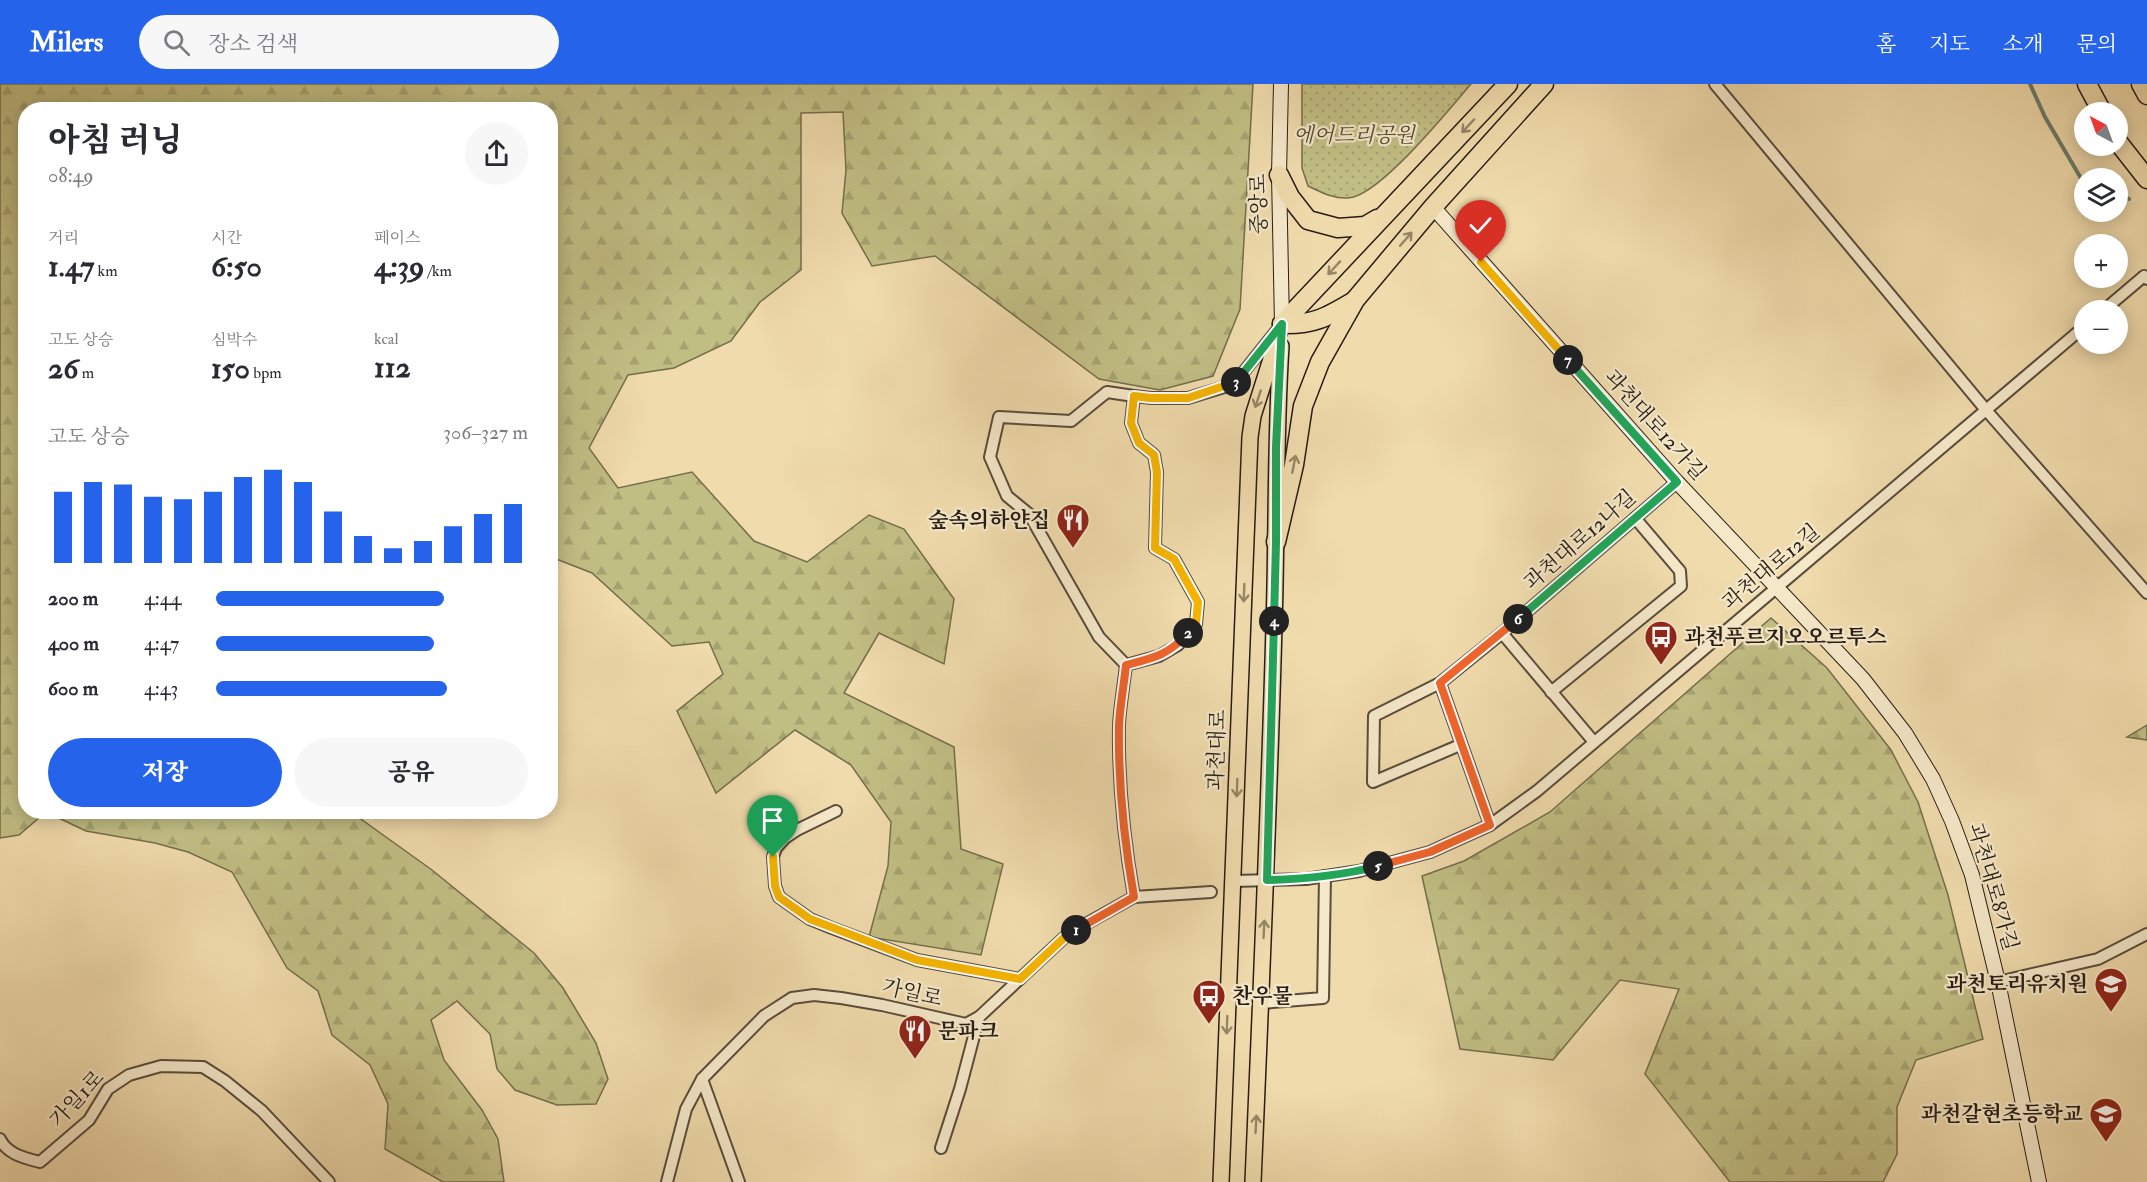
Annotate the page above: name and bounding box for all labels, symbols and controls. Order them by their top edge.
search box [139,15,559,69]
text: Milers [30,25,103,60]
icon: search [160,26,193,59]
text: 장소 검색 [208,30,298,58]
text: 홈 [1876,31,1896,58]
text: 지도 [1929,31,1970,58]
text: 소개 [2003,31,2043,58]
text: 문의 [2076,31,2117,58]
north arrow [2074,102,2128,156]
map controls [2074,102,2128,354]
one-way arrow [1460,119,1475,134]
text: 아침 러닝 [48,120,182,161]
button: share [465,122,528,185]
park label: 에어드리공원 [1293,122,1417,149]
text: 08:49 [48,163,94,188]
button: layers [2074,168,2128,222]
street label: 중앙로 [1245,173,1273,235]
pin [1455,200,1506,262]
icon: check [1464,209,1497,242]
text: 거리 [48,228,79,248]
text: 시간 [211,228,242,248]
text: 페이스 [374,228,420,248]
one-way arrow [1399,231,1412,247]
button: + [2074,234,2128,288]
text: 1.47 [48,248,94,285]
text: 6:50 [211,248,262,285]
text: 4:39 [374,248,424,285]
text: km [94,261,118,281]
text: /km [424,261,452,281]
one-way arrow [1327,261,1341,276]
button: − [2074,300,2128,354]
text: kcal [374,329,399,349]
text: 고도 상승 [48,330,113,350]
text: 심박수 [211,330,257,350]
pin: 7 [1553,345,1583,375]
text: 112 [374,349,411,386]
text: 26 [48,350,78,387]
text: 150 [211,350,250,387]
text: 7 [1564,350,1572,370]
text: m [78,363,94,383]
text: bpm [250,363,282,383]
street label: 과천대로12가길 [1598,364,1712,486]
pin: 3 [1221,367,1251,397]
text: 3 [1233,372,1239,392]
one-way arrow [1252,389,1263,408]
text: 306–327 m [443,420,528,445]
text: 고도 상승 [48,424,130,449]
one-way arrow [1289,455,1300,475]
street label: 과천대로12나길 [1518,484,1642,596]
restaurant icon: 숲속의하얀집 [1055,502,1091,549]
place label: 숲속의하얀집 [928,507,1050,534]
street label: 과천대로12길 [1717,518,1825,616]
one-way arrow [1239,583,1250,603]
text: 200 m [48,586,98,611]
text: 4:44 [144,586,181,611]
pin: 6 [1503,604,1533,634]
pin: 4 [1259,606,1289,636]
text: 6 [1514,609,1522,629]
text: 4 [1270,611,1278,631]
pin: 2 [1173,618,1203,648]
bus stop icon: 과천푸르지오오르투스 [1643,619,1679,666]
text: 2 [1184,623,1192,643]
place label: 과천푸르지오오르투스 [1684,624,1887,651]
text: 400 m [48,631,99,656]
text: 4:47 [144,631,179,656]
text: 600 m [48,676,98,701]
text: 4:43 [144,676,178,701]
street label: 과천대로 [1202,709,1232,791]
button: 저장 [48,738,282,807]
button: 공유 [294,738,528,807]
one-way arrow [1231,778,1242,798]
pin [747,795,798,857]
icon: arrive [756,804,789,837]
street label: 과천대로8가길 [1962,820,2024,954]
pin: 5 [1363,851,1393,881]
text: 5 [1374,856,1382,876]
pin: 1 [1061,915,1091,945]
one-way arrow [1259,919,1270,939]
text: 1 [1073,920,1079,940]
school or university icon: 과천토리유치원 [2093,966,2129,1013]
place label: 과천토리유치원 [1946,971,2088,998]
street label: 가일로 [879,973,945,1013]
bus stop icon: 찬우물 [1191,978,1227,1025]
place label: 찬우물 [1232,983,1293,1010]
restaurant icon: 문파크 [897,1013,933,1060]
one-way arrow [1222,1014,1233,1034]
place label: 문파크 [938,1018,999,1045]
street label: 가일1로 [44,1065,110,1133]
school or university icon: 과천갈현초등학교 [2088,1096,2124,1143]
place label: 과천갈현초등학교 [1921,1101,2083,1128]
one-way arrow [1250,1114,1261,1134]

